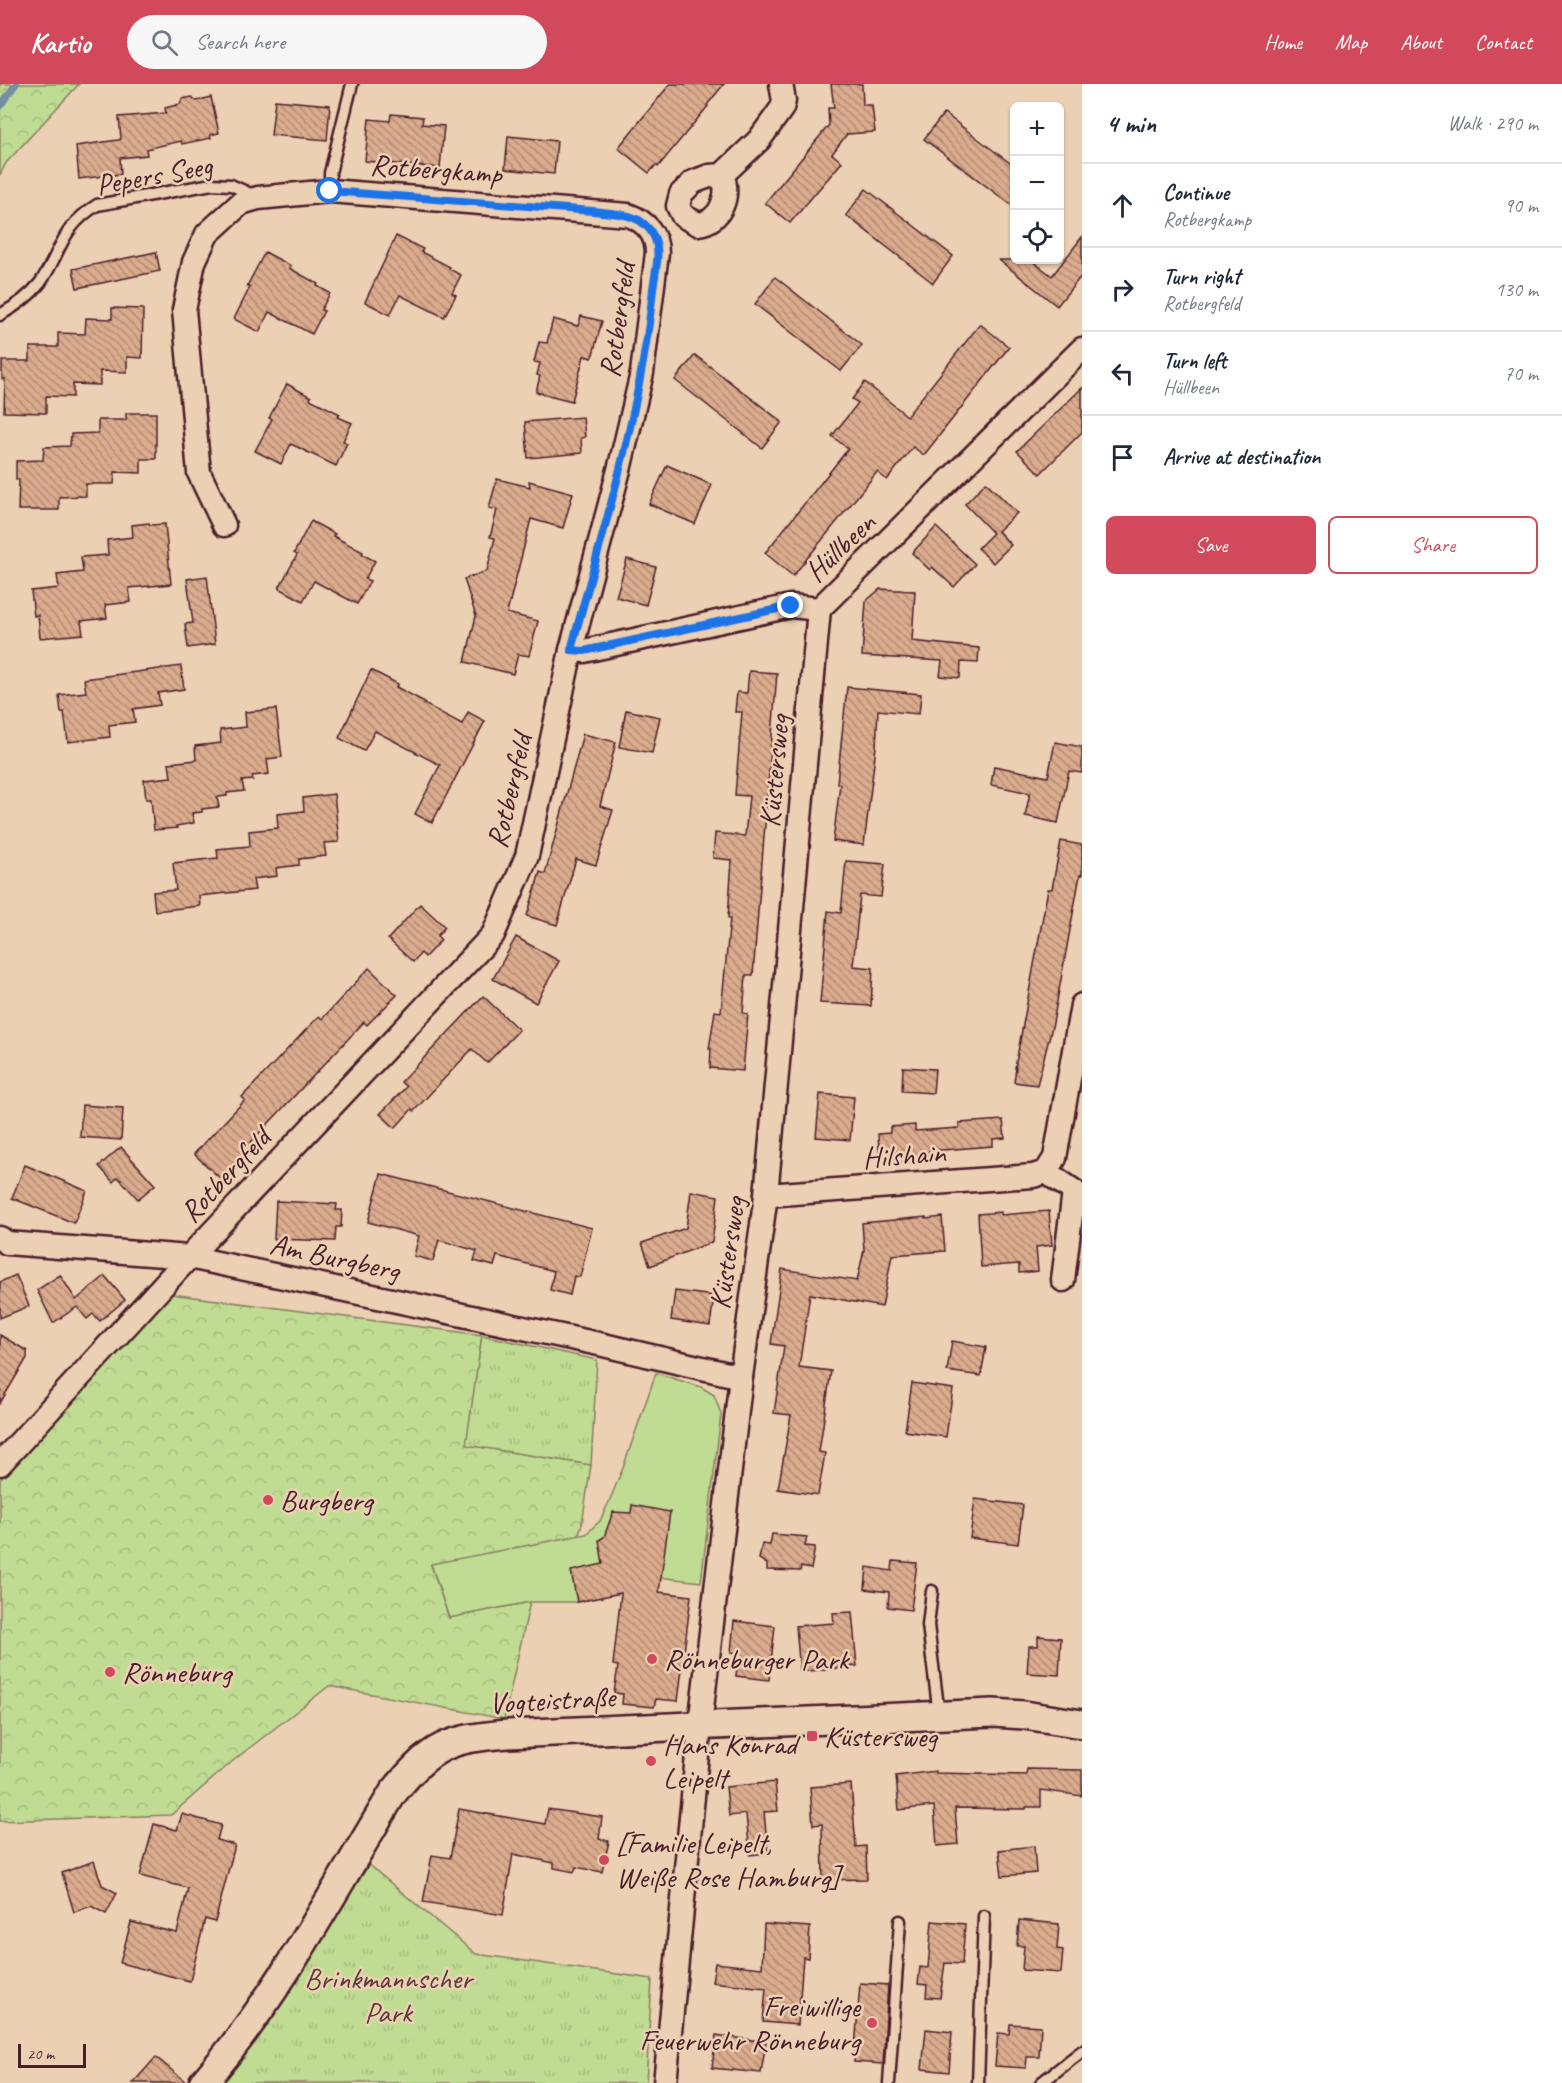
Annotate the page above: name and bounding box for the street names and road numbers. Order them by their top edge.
street label: Rotbergkamp [369,145,505,193]
street label: Pepers Seeg [93,146,216,204]
street label: Rotbergfeld [590,256,644,380]
street label: Hüllbeen [797,503,885,590]
street label: Küstersweg [750,711,798,829]
street label: Rotbergfeld [477,726,541,852]
street label: Rotbergfeld [172,1117,281,1230]
street label: Hilshain [861,1133,948,1177]
street label: Küstersweg [700,1192,754,1312]
street label: Am Burgberg [267,1225,406,1290]
street label: Vogteistraße [488,1678,618,1722]

